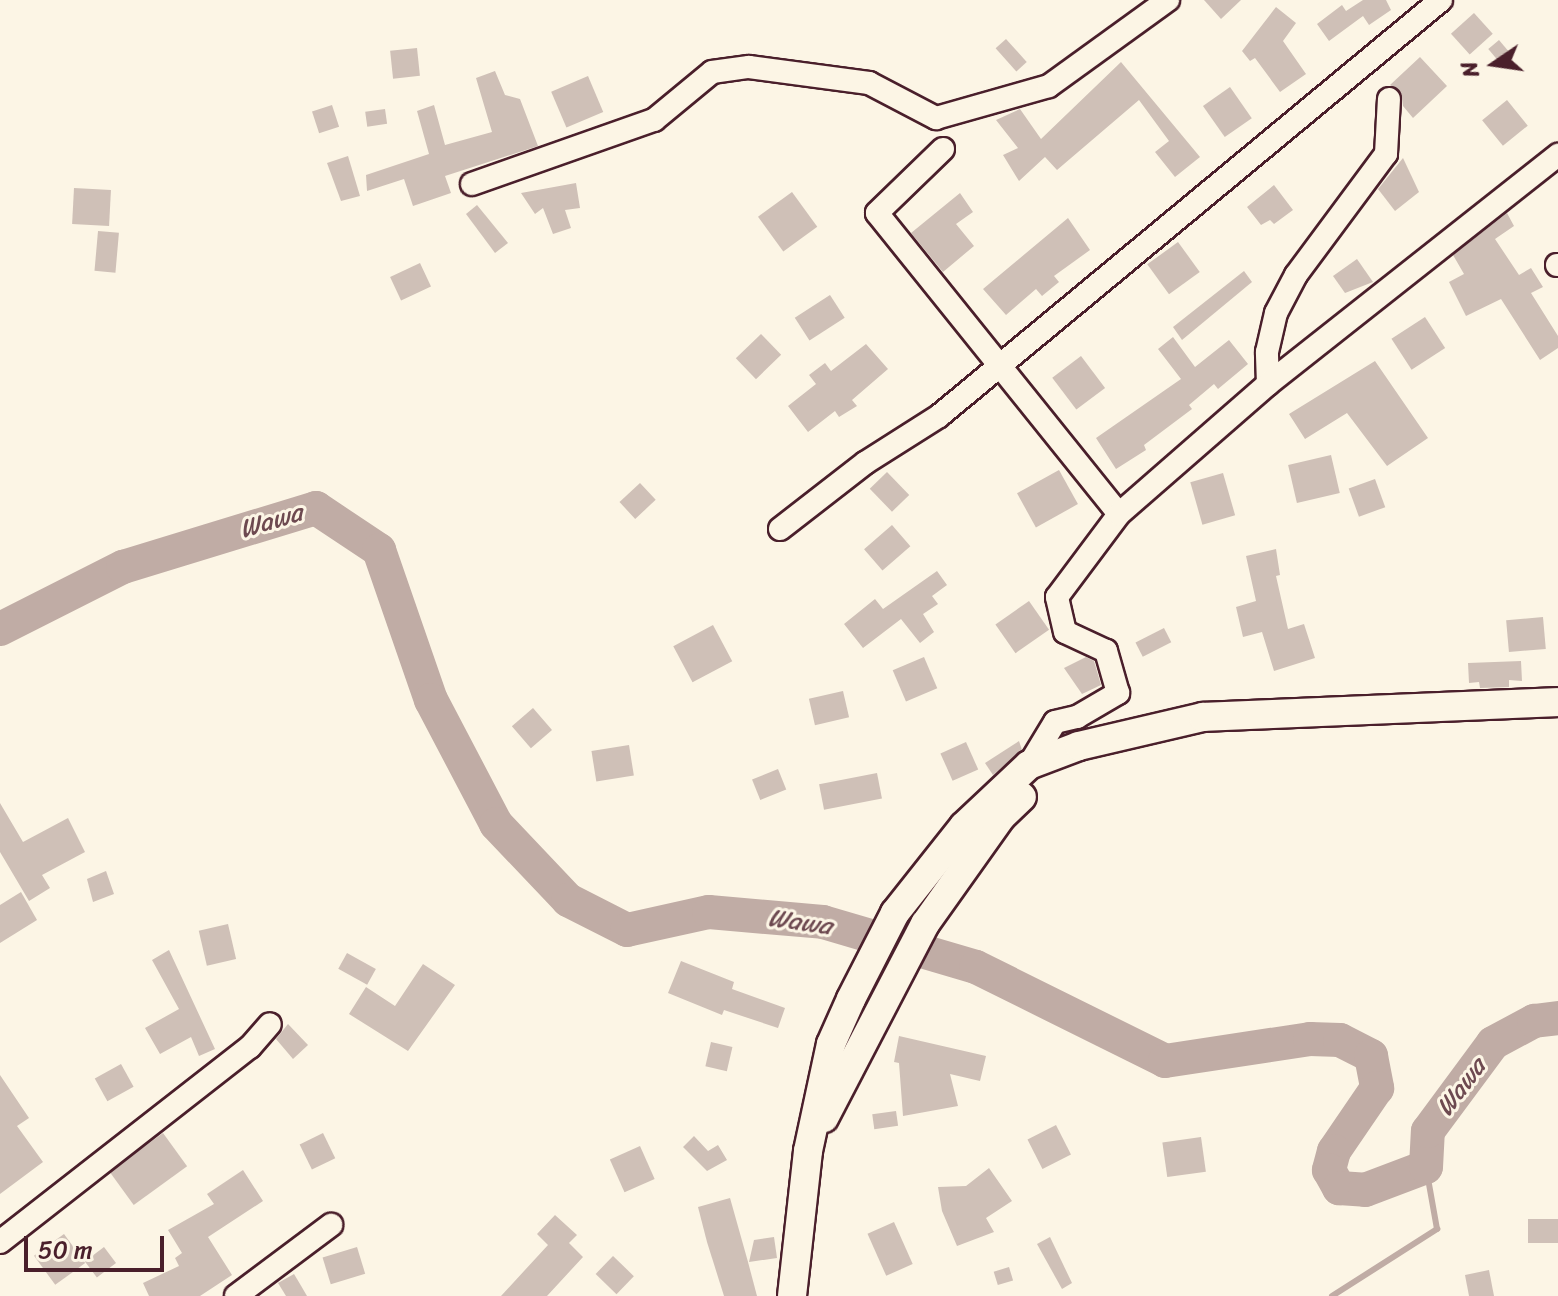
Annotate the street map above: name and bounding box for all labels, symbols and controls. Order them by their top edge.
north arrow [1454,24,1534,104]
text: N [1449,58,1491,81]
water label: Wawa [236,497,306,545]
water label: Wawa [766,902,834,942]
water label: Wawa [1429,1052,1493,1122]
scale bar [28,1220,168,1270]
text: 50 m [38,1229,93,1271]

